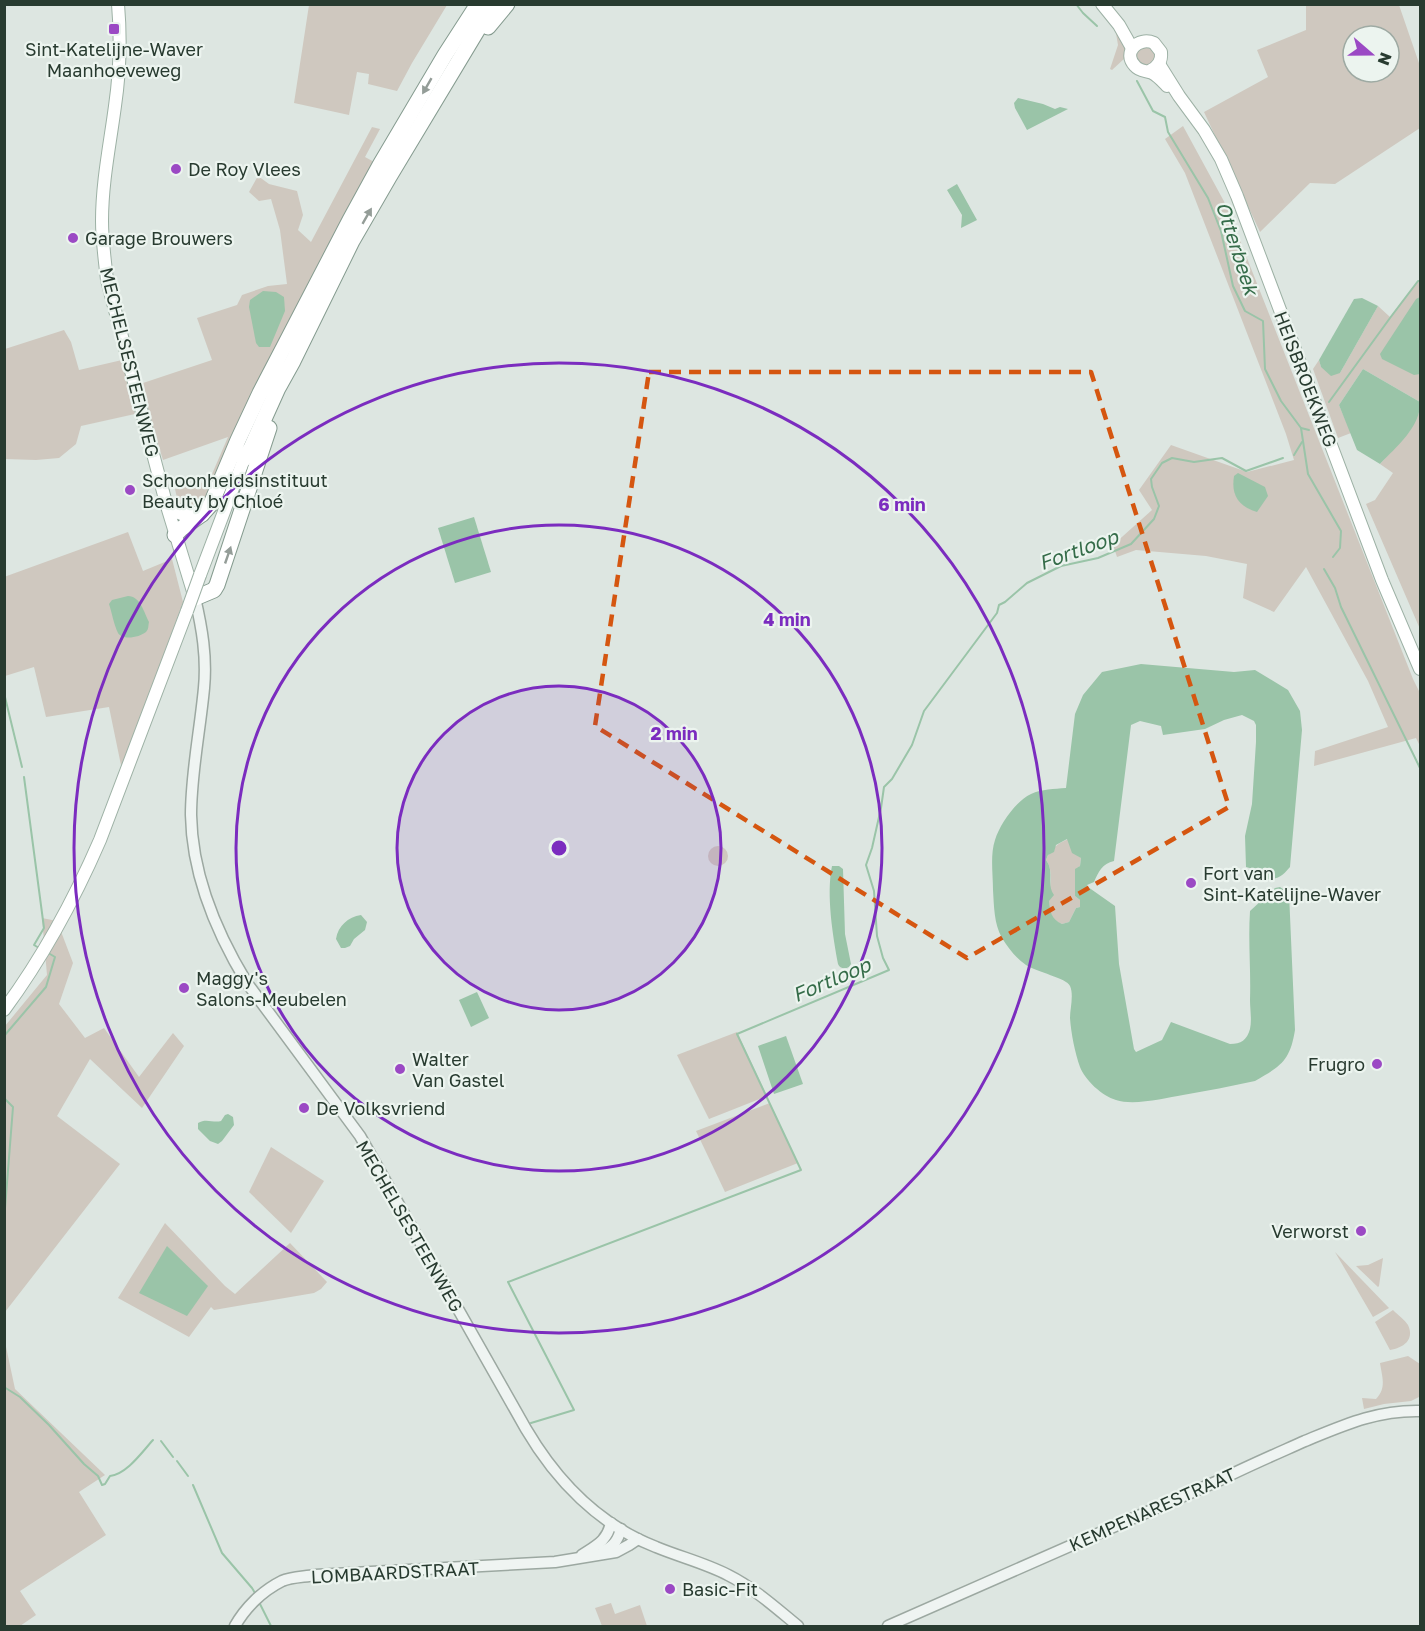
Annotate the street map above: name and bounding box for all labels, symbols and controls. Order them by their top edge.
marker: Sint-Katelijne-Waver Maanhoeveweg [107,22,121,36]
north arrow [1341,24,1401,84]
place label: Sint-Katelijne-Waver Maanhoeveweg [25,38,203,81]
text: N [1374,50,1397,68]
one-way arrow [421,78,432,94]
place label: De Roy Vlees [188,158,301,180]
marker: De Roy Vlees [169,162,183,176]
water label: Otterbeek [1212,198,1265,300]
one-way arrow [362,207,372,224]
place label: Garage Brouwers [85,227,233,249]
marker: Garage Brouwers [66,231,80,245]
street label: MECHELSESTEENWEG [96,265,164,459]
street label: HEISBROEKWEG [1270,308,1342,450]
place label: Schoonheidsinstituut Beauty by Chloé [142,469,328,512]
marker: Schoonheidsinstituut Beauty by Chloé [123,483,137,497]
text: 6 min [878,493,926,515]
water label: Fortloop [1035,523,1122,574]
one-way arrow [224,546,234,564]
text: 4 min [763,608,811,630]
text: 2 min [650,722,698,744]
centre of rings [549,838,569,858]
place label: Fort van Sint-Katelijne-Waver [1203,862,1381,905]
marker: Fort van Sint-Katelijne-Waver [1184,876,1198,890]
water label: Fortloop [788,951,875,1006]
place label: Maggy's Salons-Meubelen [196,967,347,1010]
marker: Maggy's Salons-Meubelen [177,981,191,995]
place label: Walter Van Gastel [412,1048,505,1091]
place label: Frugro [1308,1053,1365,1075]
marker: Frugro [1370,1057,1384,1071]
marker: Walter Van Gastel [393,1062,407,1076]
place label: De Volksvriend [316,1097,445,1119]
marker: De Volksvriend [297,1101,311,1115]
street label: MECHELSESTEENWEG [352,1136,468,1316]
place label: Verworst [1271,1220,1349,1242]
marker: Verworst [1354,1224,1368,1238]
street label: KEMPENARESTRAAT [1066,1462,1238,1556]
street label: LOMBAARDSTRAAT [310,1557,480,1587]
place label: Basic-Fit [682,1578,758,1600]
marker: Basic-Fit [663,1582,677,1596]

